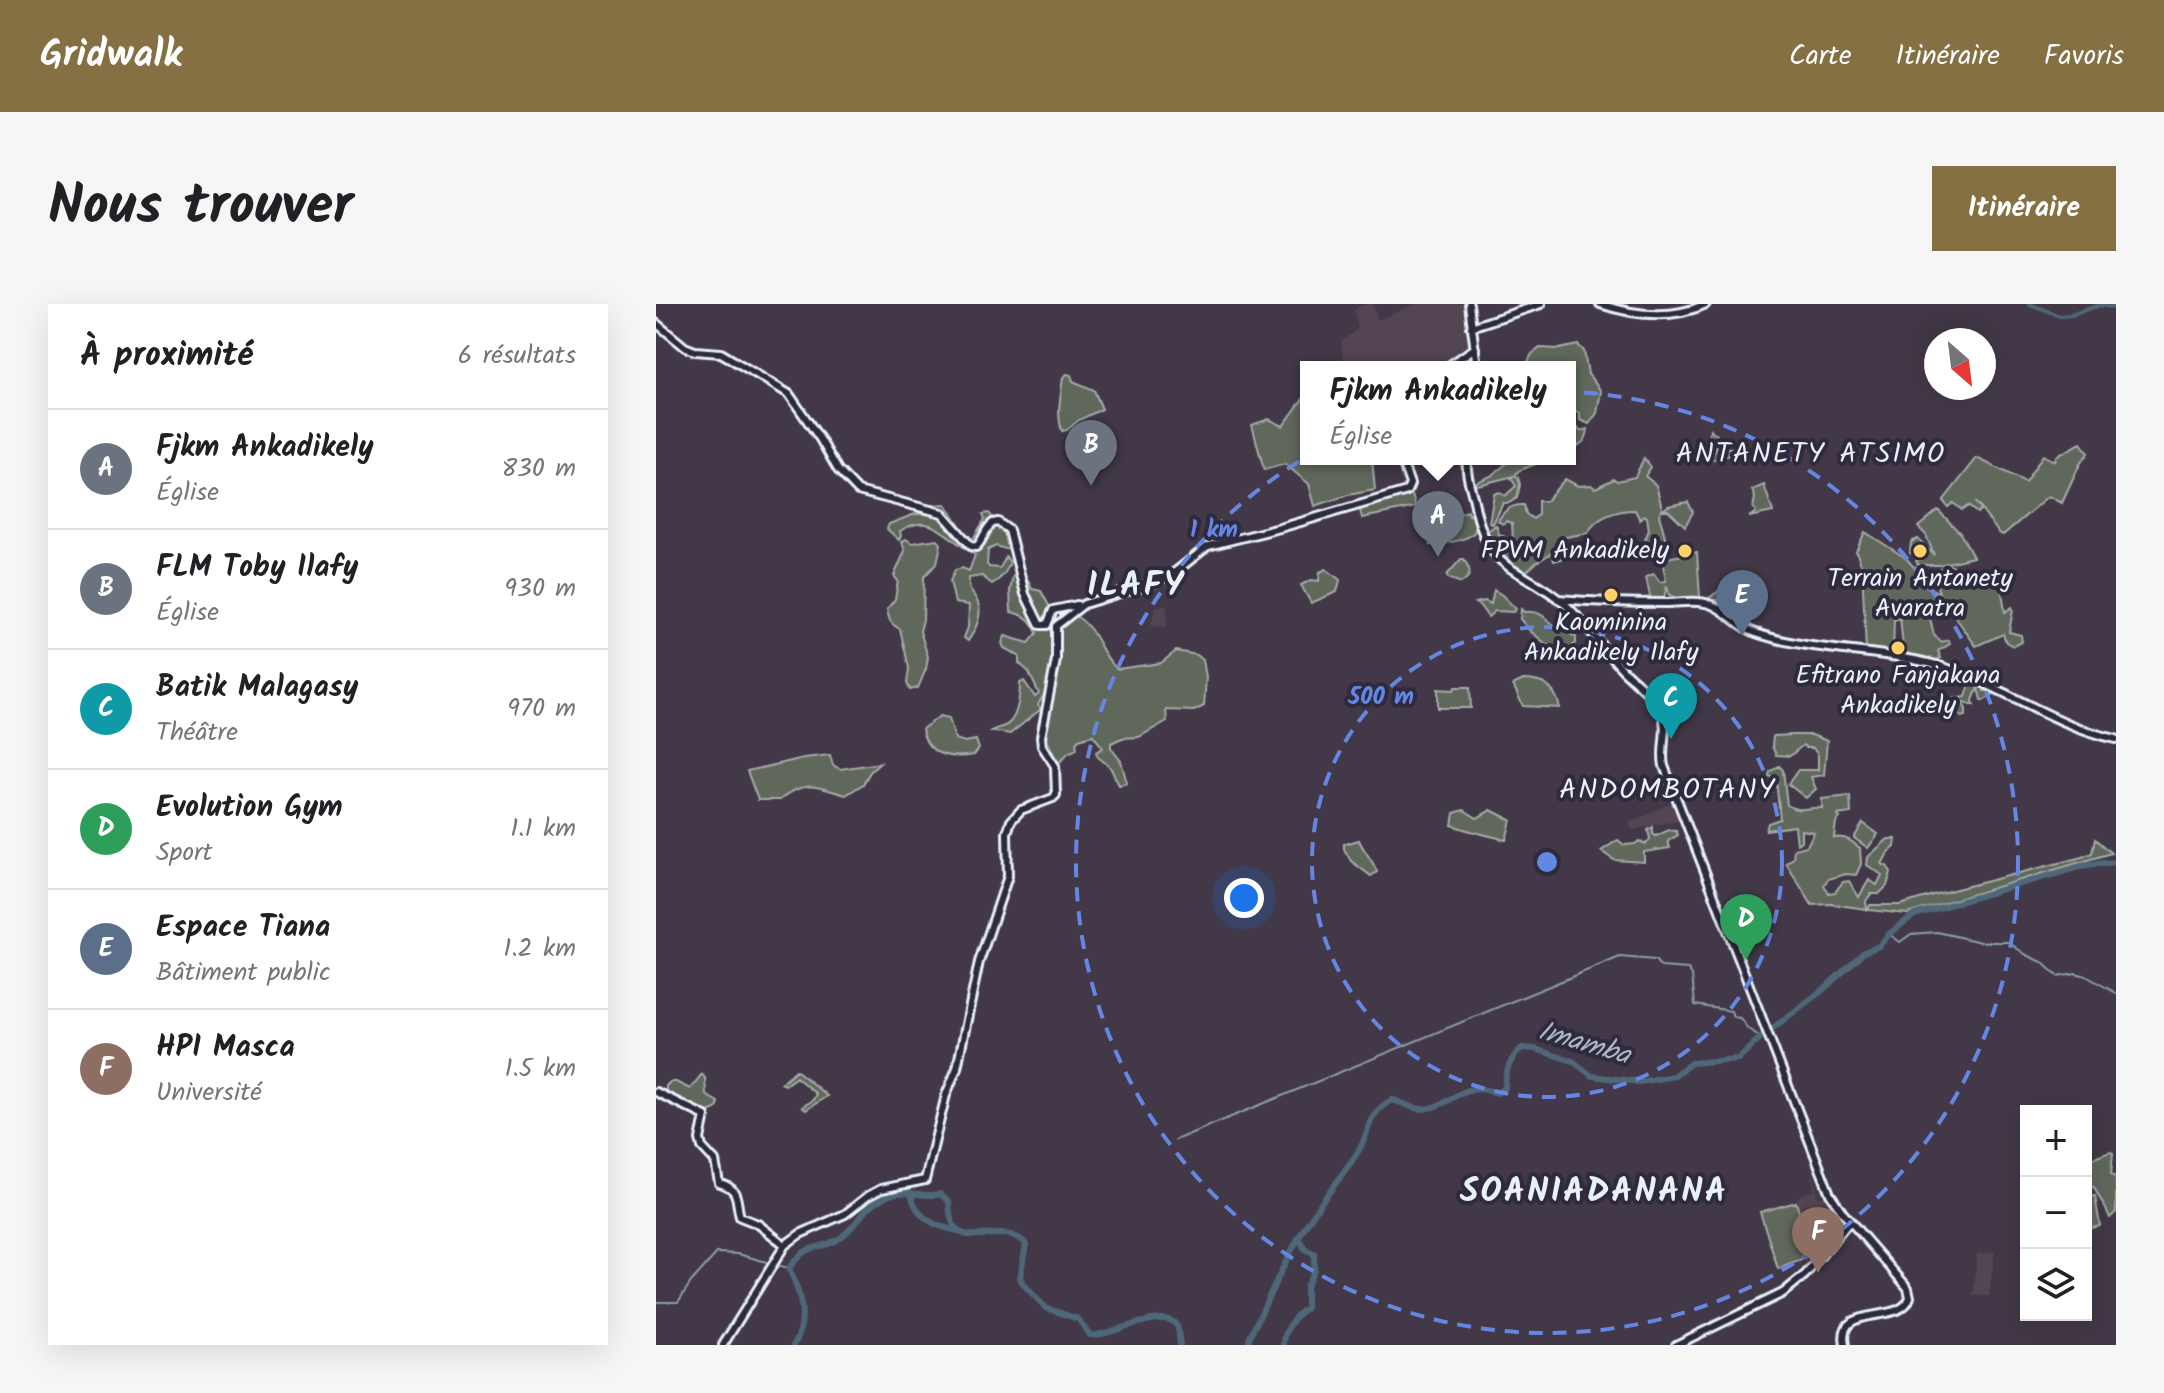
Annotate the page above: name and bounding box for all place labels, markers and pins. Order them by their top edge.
pin: B [1065,420,1117,486]
pin: A [1412,491,1464,557]
place label: FPVM Ankadikely [1481,530,1670,572]
marker: FPVM Ankadikely [1676,542,1694,560]
marker: Terrain Antanety Avaratra [1911,542,1929,560]
place label: Terrain Antanety Avaratra [1827,558,2013,630]
pin: E [1716,570,1768,636]
marker: Kaominina Ankadikely Ilafy [1602,586,1620,604]
place label: Kaominina Ankadikely Ilafy [1524,602,1699,674]
marker: Efitrano Fanjakana Ankadikely [1889,639,1907,657]
place label: Efitrano Fanjakana Ankadikely [1796,655,2000,727]
pin: C [1645,673,1697,739]
centre of rings [1533,848,1561,876]
pin: D [1720,894,1772,960]
pin: F [1792,1207,1844,1273]

